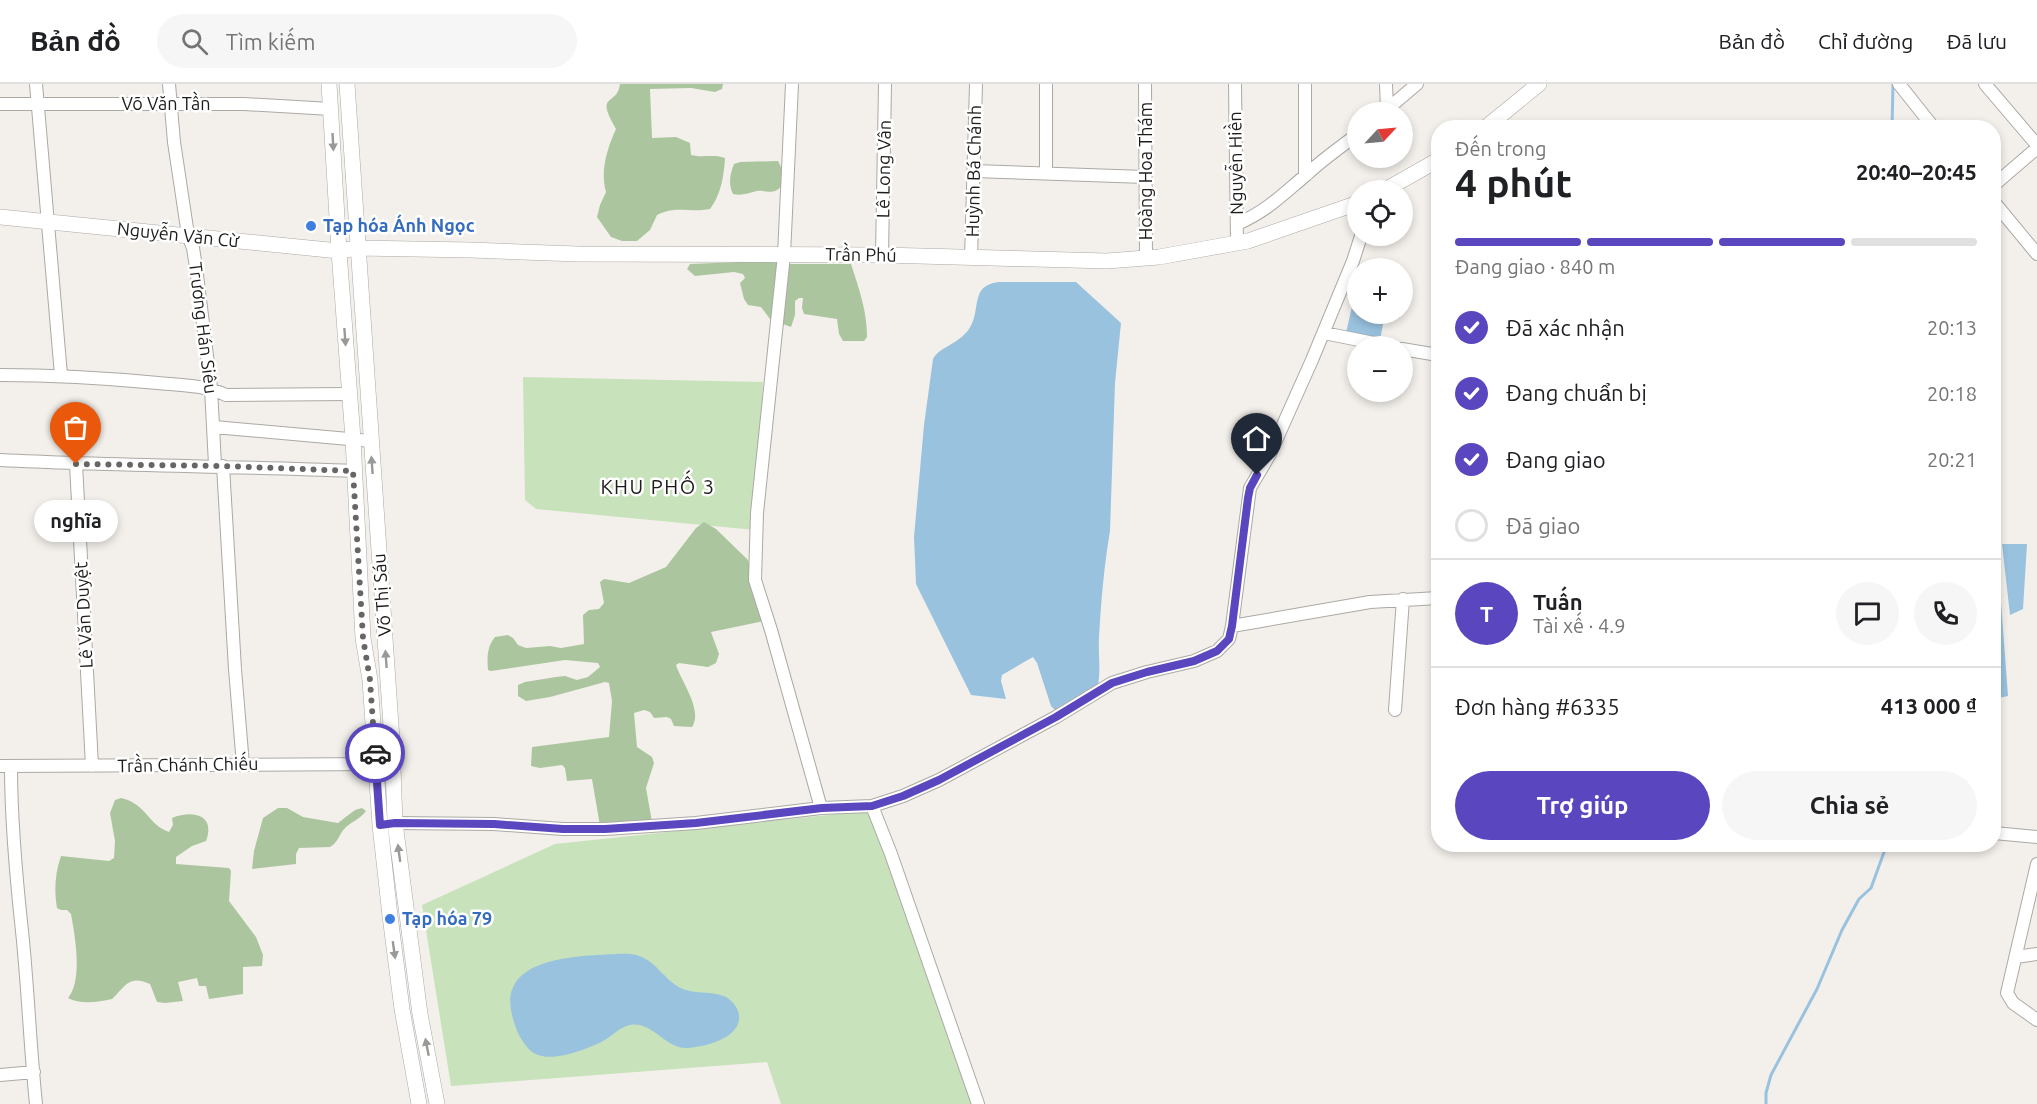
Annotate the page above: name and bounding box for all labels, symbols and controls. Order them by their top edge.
search box [157,14,577,68]
text: Bản đồ [30,25,121,56]
icon: search [178,25,211,58]
text: Tìm kiếm [226,29,315,54]
text: Bản đồ [1719,29,1785,53]
text: Chỉ đường [1818,29,1913,53]
text: Đã lưu [1946,29,2007,53]
street label: Võ Văn Tần [121,91,211,113]
street label: Hoàng Hoa Thám [1135,102,1155,240]
north arrow [1347,102,1413,168]
map controls [1347,102,1413,402]
street label: Huỳnh Bá Chánh [962,105,984,237]
street label: Nguyễn Hiền [1222,111,1246,215]
street label: Lê Long Vân [872,120,894,218]
one-way arrow [328,133,337,152]
text: Đến trong [1455,137,1546,160]
text: 20:40–20:45 [1856,159,1977,184]
text: 4 phút [1455,161,1572,204]
button: locate [1347,180,1413,246]
place label: Tạp hóa Ánh Ngọc [323,214,475,235]
street label: Nguyễn Văn Cừ [116,215,241,250]
marker: Tạp hóa Ánh Ngọc [304,219,318,233]
street label: Trần Phú [825,241,897,265]
text: Đang giao · 840 m [1455,255,1615,278]
button: + [1347,258,1413,324]
street label: Trương Hán Siêu [186,261,222,395]
icon: check [1455,311,1488,344]
text: Đã xác nhận [1506,315,1625,340]
text: 20:13 [1927,316,1977,339]
one-way arrow [340,328,350,347]
button: − [1347,336,1413,402]
icon: check [1455,377,1488,410]
text: Đang chuẩn bị [1506,380,1647,405]
text: 20:18 [1927,382,1977,405]
pin [50,402,101,464]
icon: bag [59,411,92,444]
pin [1231,413,1282,475]
icon: home [1240,422,1273,455]
icon: check [1455,443,1488,476]
text: Đang giao [1506,447,1606,472]
text: 20:21 [1927,448,1977,471]
one-way arrow [368,455,377,474]
district label: KHU PHỐ 3 [600,469,716,498]
callout: nghĩa [34,500,118,542]
text: nghĩa [50,509,102,532]
text: Đã giao [1506,513,1580,538]
street label: Võ Thị Sáu [368,553,394,637]
street label: Lê Văn Duyệt [70,561,96,669]
button: chat [1836,582,1899,645]
button: phone [1914,582,1977,645]
text: Tuấn [1533,589,1583,614]
text: T [1480,601,1493,626]
text: Tài xế · 4.9 [1533,614,1626,637]
one-way arrow [382,650,391,669]
text: 413 000 ₫ [1881,693,1977,718]
text: Đơn hàng #6335 [1455,694,1620,719]
courier [345,723,405,783]
icon: car [359,737,392,770]
street label: Trần Chánh Chiếu [117,750,259,775]
button: Trợ giúp [1455,771,1710,840]
button: Chia sẻ [1722,771,1977,840]
one-way arrow [395,844,404,863]
place label: Tạp hóa 79 [402,908,492,928]
marker: Tạp hóa 79 [383,912,397,926]
one-way arrow [390,940,399,959]
one-way arrow [422,1037,431,1056]

